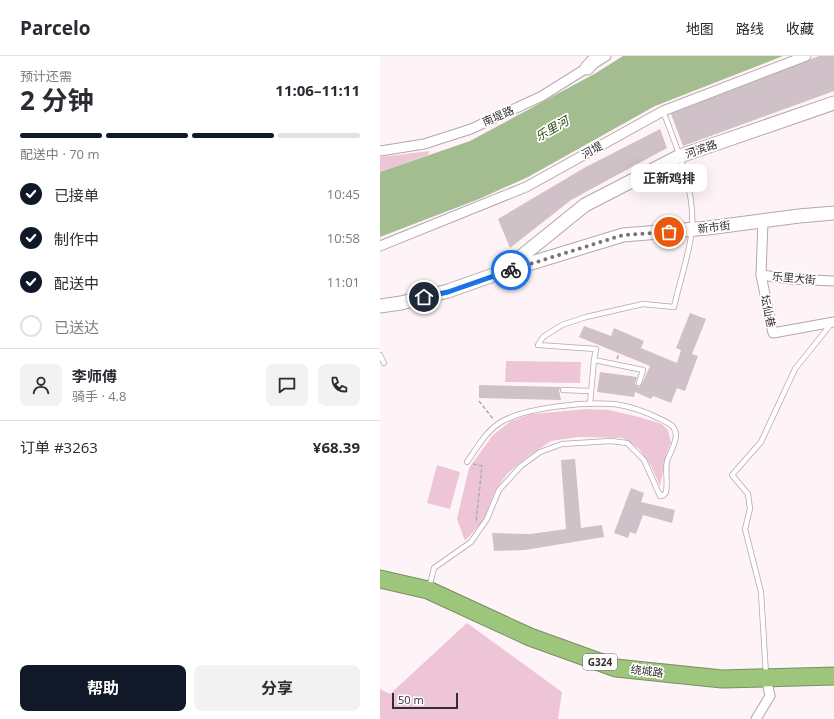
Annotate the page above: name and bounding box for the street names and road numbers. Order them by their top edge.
street label: 南堤路 [480,102,516,129]
street label: 河滨路 [683,136,719,161]
street label: 河堤 [579,138,605,161]
street label: 新市街 [697,217,731,236]
street label: 乐里大街 [771,268,817,287]
street label: 坛仙巷 [758,293,779,329]
road number: G324 [583,654,617,670]
street label: 绕城路 [630,661,664,680]

